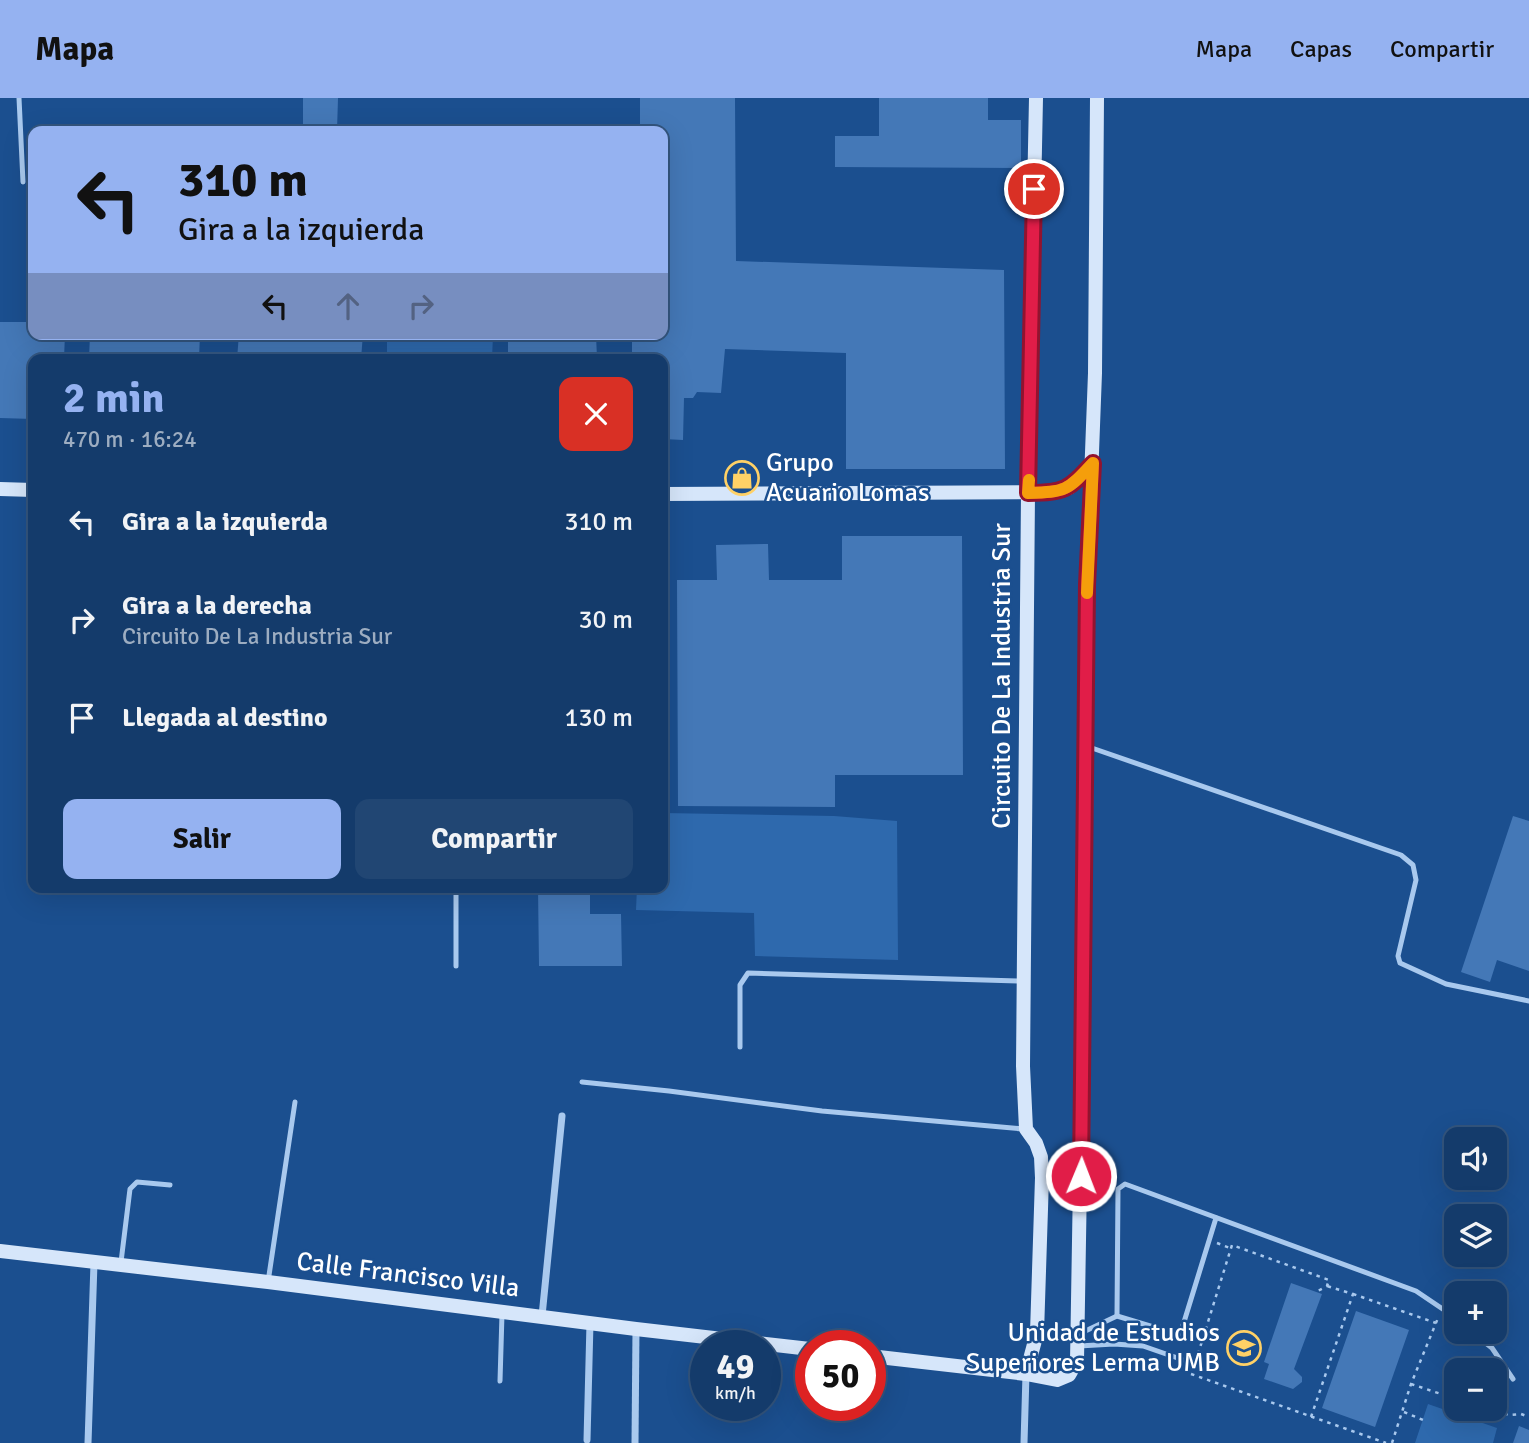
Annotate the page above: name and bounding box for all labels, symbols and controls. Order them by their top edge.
text: Mapa [35,29,114,70]
text: Mapa [1196,34,1252,64]
text: Capas [1290,34,1352,64]
text: Compartir [1390,34,1494,64]
text: 310 m [178,150,308,210]
icon: left [63,154,154,245]
pin [1004,159,1064,219]
icon: arrive [1015,170,1053,208]
text: Gira a la izquierda [178,210,425,249]
icon: left [256,287,294,325]
icon: ahead [329,287,367,325]
icon: right [402,287,440,325]
text: 2 min [63,373,164,424]
button: close [559,377,633,451]
text: 470 m · 16:24 [63,425,197,454]
place label: Grupo Acuario Lomas [766,447,929,509]
shop icon: Grupo Acuario Lomas [723,459,761,497]
icon: left [63,503,101,541]
text: Gira a la izquierda [122,506,328,538]
text: 310 m [564,506,633,538]
street label: Circuito De La Industria Sur [986,523,1018,829]
text: Gira a la derecha [122,590,312,622]
icon: right [63,601,101,639]
text: 30 m [578,604,633,636]
text: Circuito De La Industria Sur [122,622,392,651]
icon: arrive [63,699,101,737]
text: Llegada al destino [122,702,328,734]
text: 130 m [564,702,633,734]
button: Salir [63,799,341,879]
button: Compartir [355,799,633,879]
map controls [1444,1127,1507,1421]
button: sound [1444,1127,1507,1190]
position arrow [1044,1139,1118,1213]
button: layers [1444,1204,1507,1267]
street label: Calle Francisco Villa [295,1245,521,1305]
button: + [1444,1281,1507,1344]
place label: Unidad de Estudios Superiores Lerma UMB [966,1317,1220,1379]
school or university icon: Unidad de Estudios Superiores Lerma UMB [1225,1329,1263,1367]
speed limit sign: 50 [795,1330,886,1421]
text: 49 [717,1345,754,1388]
button: − [1444,1358,1507,1421]
text: km/h [715,1382,756,1404]

